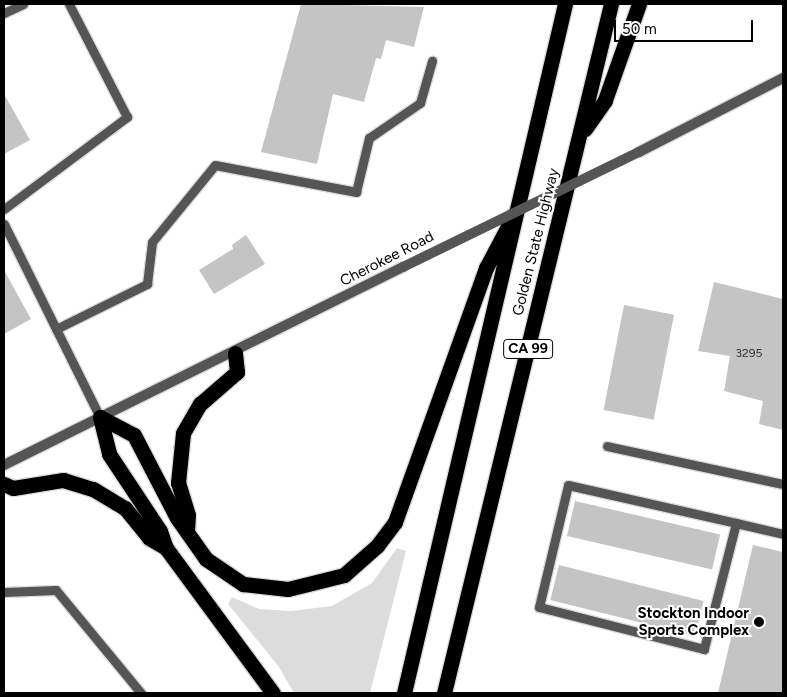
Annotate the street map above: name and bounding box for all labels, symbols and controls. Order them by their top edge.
scale bar [617,10,756,42]
text: 50 m [622,20,657,38]
street label: Golden State Highway [509,166,563,318]
street label: Cherokee Road [337,228,437,290]
road number: CA 99 [503,338,553,360]
house number: 3295 [736,347,762,361]
place label: Stockton Indoor Sports Complex [637,604,749,639]
marker: Stockton Indoor Sports Complex [753,616,765,628]

